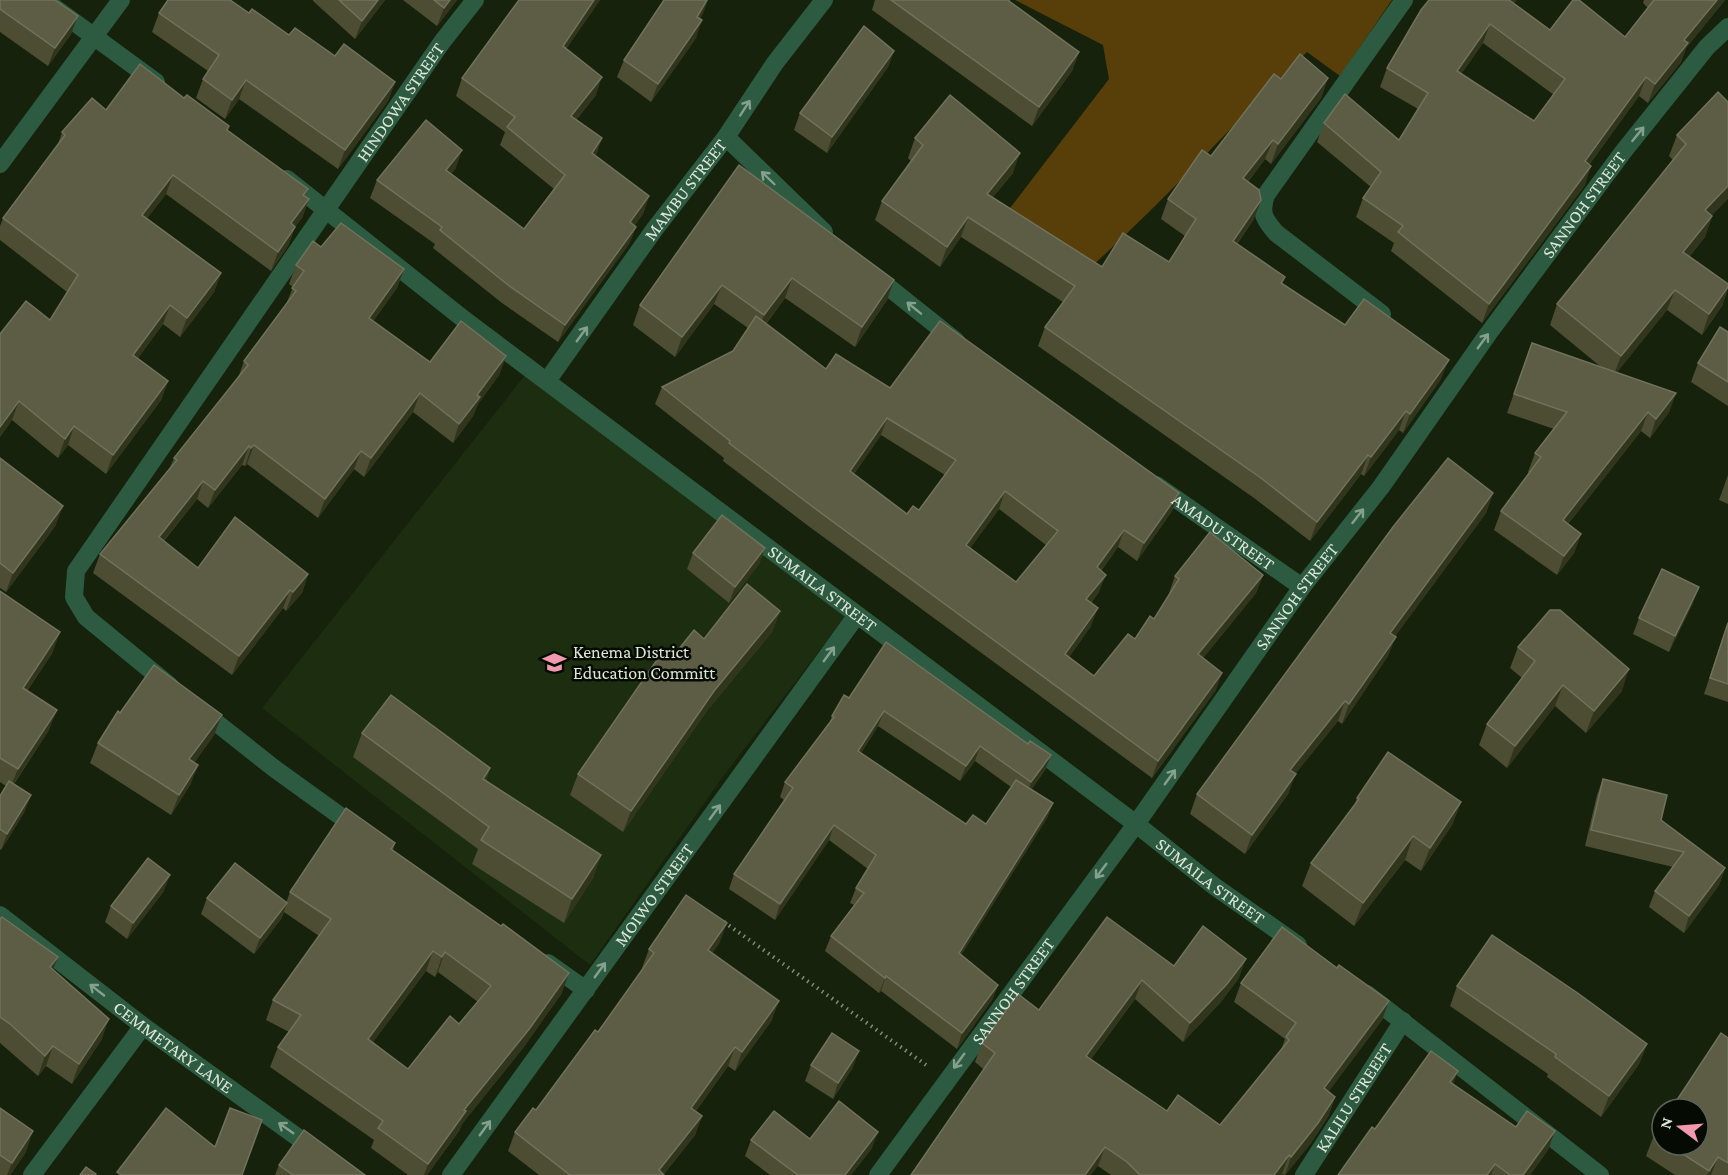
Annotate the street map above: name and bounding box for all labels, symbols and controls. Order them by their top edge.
street label: HINDOWA STREET [352,39,448,166]
one-way arrow [739,100,751,117]
one-way arrow [1631,126,1644,142]
street label: MAMBU STREET [640,135,731,244]
street label: SANNOH STREET [1538,148,1630,262]
one-way arrow [761,171,776,185]
one-way arrow [906,301,922,314]
one-way arrow [575,326,588,342]
one-way arrow [1477,333,1489,349]
street label: AMADU STREET [1168,489,1278,575]
one-way arrow [1351,509,1364,525]
street label: SANNOH STREET [1251,539,1343,654]
street label: SUMAILA STREET [764,541,881,636]
place label: Kenema District Education Committ [573,642,716,683]
one-way arrow [823,647,835,663]
school or university icon: Kenema District Education Committ [542,649,568,675]
one-way arrow [1164,769,1176,785]
one-way arrow [708,805,721,821]
street label: SUMAILA STREET [1152,834,1269,928]
street label: MOIWO STREET [610,840,698,950]
one-way arrow [1095,863,1107,879]
street label: SANNOH STREET [967,934,1059,1048]
one-way arrow [594,962,606,978]
one-way arrow [89,983,105,996]
street label: CEMMETARY LANE [110,997,237,1098]
street label: KALILU STREEET [1311,1039,1396,1156]
one-way arrow [953,1053,966,1069]
north arrow [1650,1097,1710,1157]
text: N [1656,1115,1676,1131]
one-way arrow [479,1120,492,1136]
one-way arrow [278,1122,294,1134]

